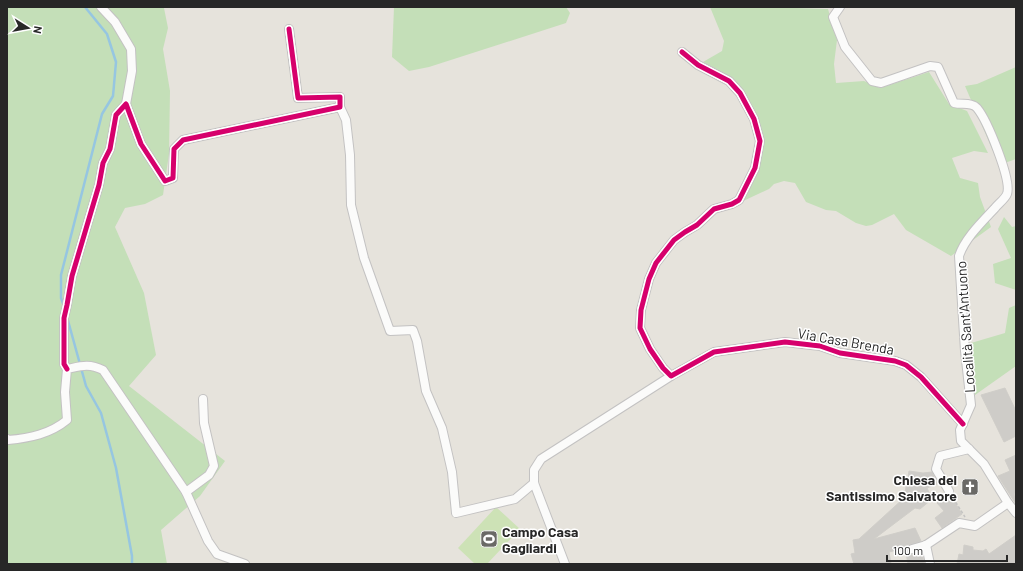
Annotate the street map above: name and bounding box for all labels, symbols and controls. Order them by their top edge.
north arrow [8,8,48,48]
text: N [31,25,45,35]
street label: Località Sant'Antuono [952,260,978,394]
street label: Via Casa Brenda [796,324,896,358]
place label: Chiesa del Santissimo Salvatore [826,471,957,504]
church icon: Chiesa del Santissimo Salvatore [960,477,980,497]
place label: Campo Casa Gagliardi [502,523,578,556]
sports icon: Campo Casa Gagliardi [479,529,499,549]
scale bar [887,537,1007,563]
text: 100 m [893,543,923,557]

